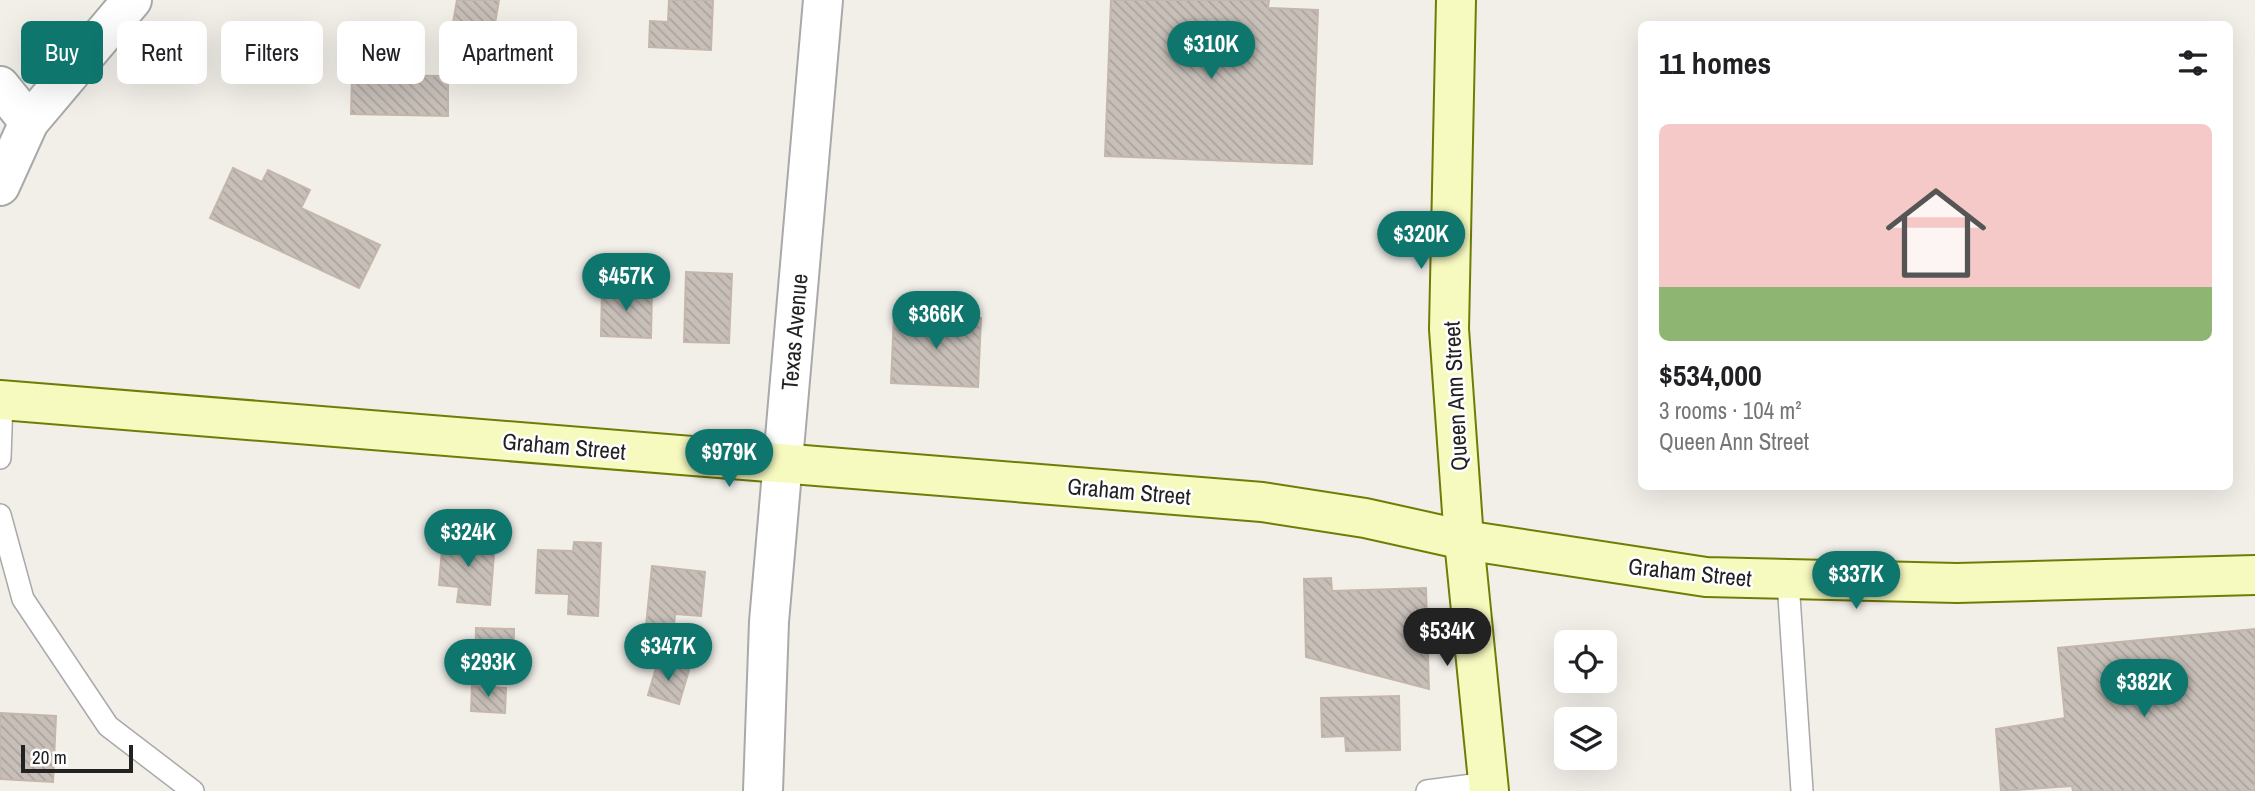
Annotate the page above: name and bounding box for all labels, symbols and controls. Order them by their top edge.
chip: Buy [21,21,103,84]
chip: Rent [117,21,207,84]
chip: Filters [221,21,323,84]
chip: New [337,21,425,84]
chip: Apartment [439,21,577,84]
pin: $310K [1162,22,1260,81]
text: $310K [1183,28,1239,59]
text: 11 homes [1659,43,1771,83]
icon: filters [2174,44,2212,82]
icon: home [1873,170,1999,296]
pin: $320K [1372,212,1470,271]
text: $320K [1393,218,1449,249]
pin: $457K [577,254,675,313]
text: $457K [598,260,654,291]
street label: Texas Avenue [773,272,815,392]
pin: $366K [887,292,985,351]
text: $366K [908,298,964,329]
street label: Queen Ann Street [1436,320,1474,472]
text: $534,000 [1659,355,1762,395]
text: 3 rooms · 104 m² [1659,395,1802,426]
street label: Graham Street [501,425,627,467]
text: Queen Ann Street [1659,426,1809,457]
pin: $979K [680,430,778,489]
text: $979K [701,436,757,467]
street label: Graham Street [1066,470,1192,512]
pin: $324K [419,510,517,569]
text: $324K [440,516,496,547]
street label: Graham Street [1627,550,1753,594]
pin: $337K [1807,552,1905,611]
text: $337K [1828,558,1884,589]
pin: $534K [1398,608,1496,668]
text: $534K [1419,615,1475,646]
pin: $347K [619,624,717,683]
text: $347K [640,630,696,661]
map controls [1554,630,1617,770]
button: locate [1554,630,1617,693]
pin: $293K [439,640,537,699]
text: $293K [460,646,516,677]
pin: $382K [2095,660,2193,719]
text: $382K [2116,666,2172,697]
button: layers [1554,707,1617,770]
scale bar [21,742,133,774]
text: 20 m [32,744,67,770]

